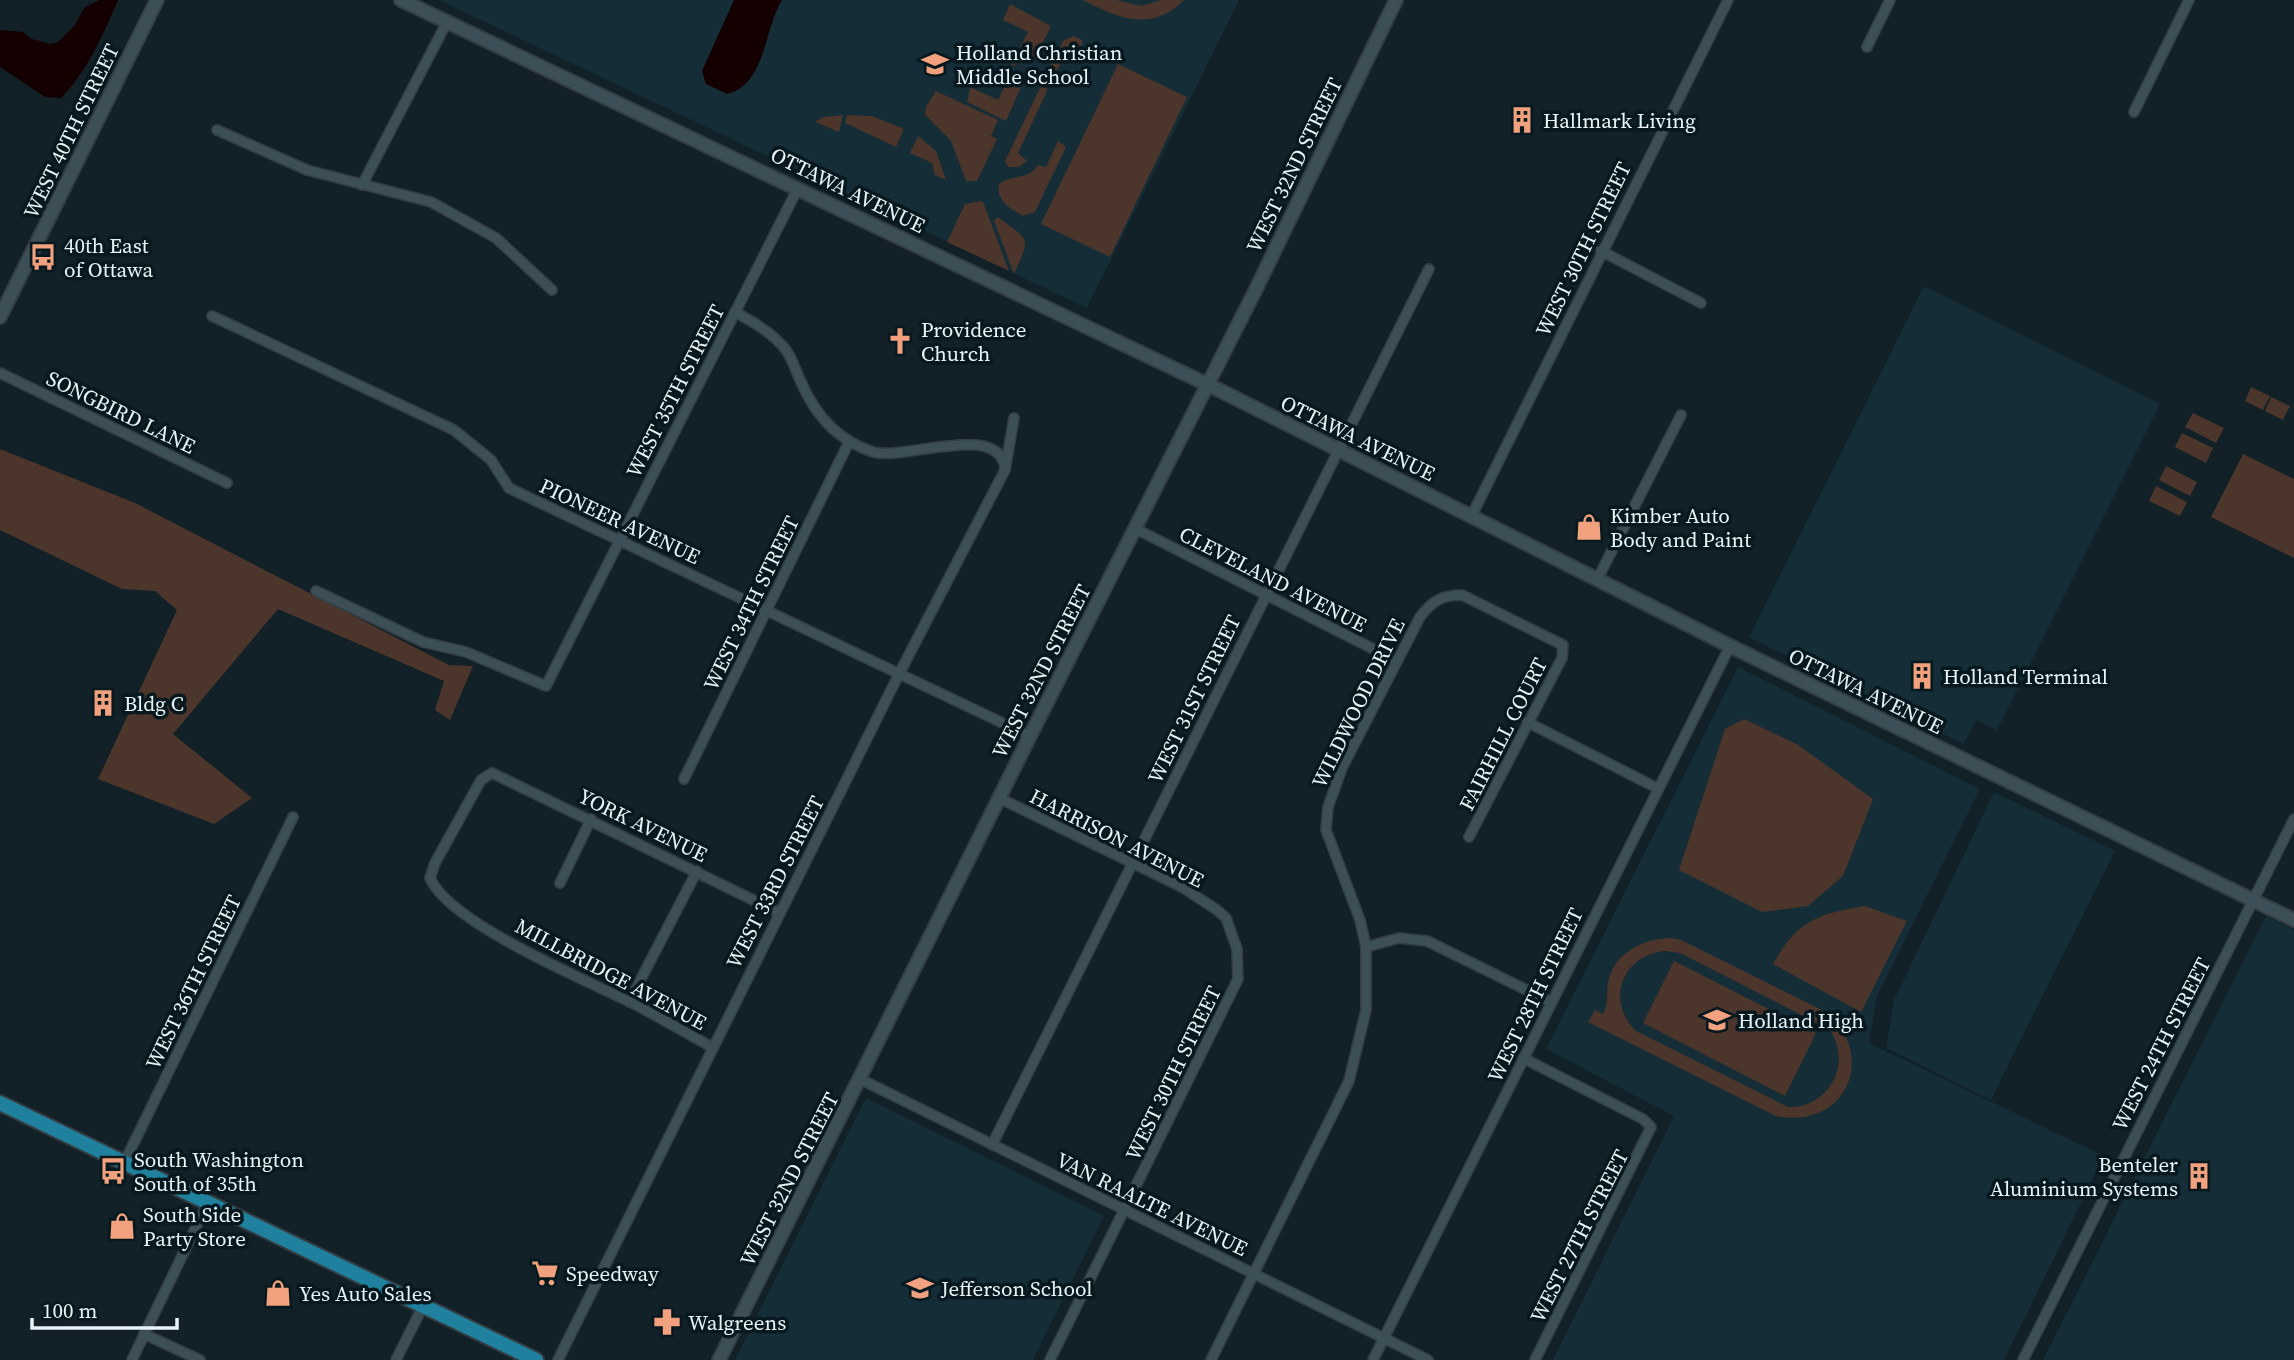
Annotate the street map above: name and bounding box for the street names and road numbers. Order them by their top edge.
street label: WEST 40TH STREET [16,39,126,223]
street label: WEST 32ND STREET [1239,72,1349,257]
street label: OTTAWA AVENUE [766,140,930,240]
street label: WEST 30TH STREET [1528,157,1638,341]
street label: WEST 35TH STREET [619,299,731,483]
street label: SONGBIRD LANE [42,363,200,461]
street label: OTTAWA AVENUE [1276,388,1440,488]
street label: PIONEER AVENUE [535,471,705,571]
street label: WEST 34TH STREET [696,511,806,695]
street label: CLEVELAND AVENUE [1174,519,1372,639]
street label: WEST 32ND STREET [985,579,1098,763]
street label: WEST 31ST STREET [1141,610,1248,788]
street label: WILDWOOD DRIVE [1304,613,1412,793]
street label: OTTAWA AVENUE [1784,641,1948,741]
street label: FAIRHILL COURT [1452,652,1554,815]
street label: YORK AVENUE [574,781,712,869]
street label: HARRISON AVENUE [1025,782,1209,894]
street label: WEST 33RD STREET [719,791,831,973]
street label: WEST 36TH STREET [138,890,248,1074]
street label: WEST 28TH STREET [1480,903,1590,1087]
street label: MILLBRIDGE AVENUE [510,911,712,1037]
street label: WEST 24TH STREET [2105,952,2217,1136]
street label: WEST 30TH STREET [1118,981,1228,1165]
street label: WEST 32ND STREET [733,1087,846,1271]
street label: WEST 27TH STREET [1523,1144,1635,1328]
street label: VAN RAALTE AVENUE [1051,1145,1253,1263]

